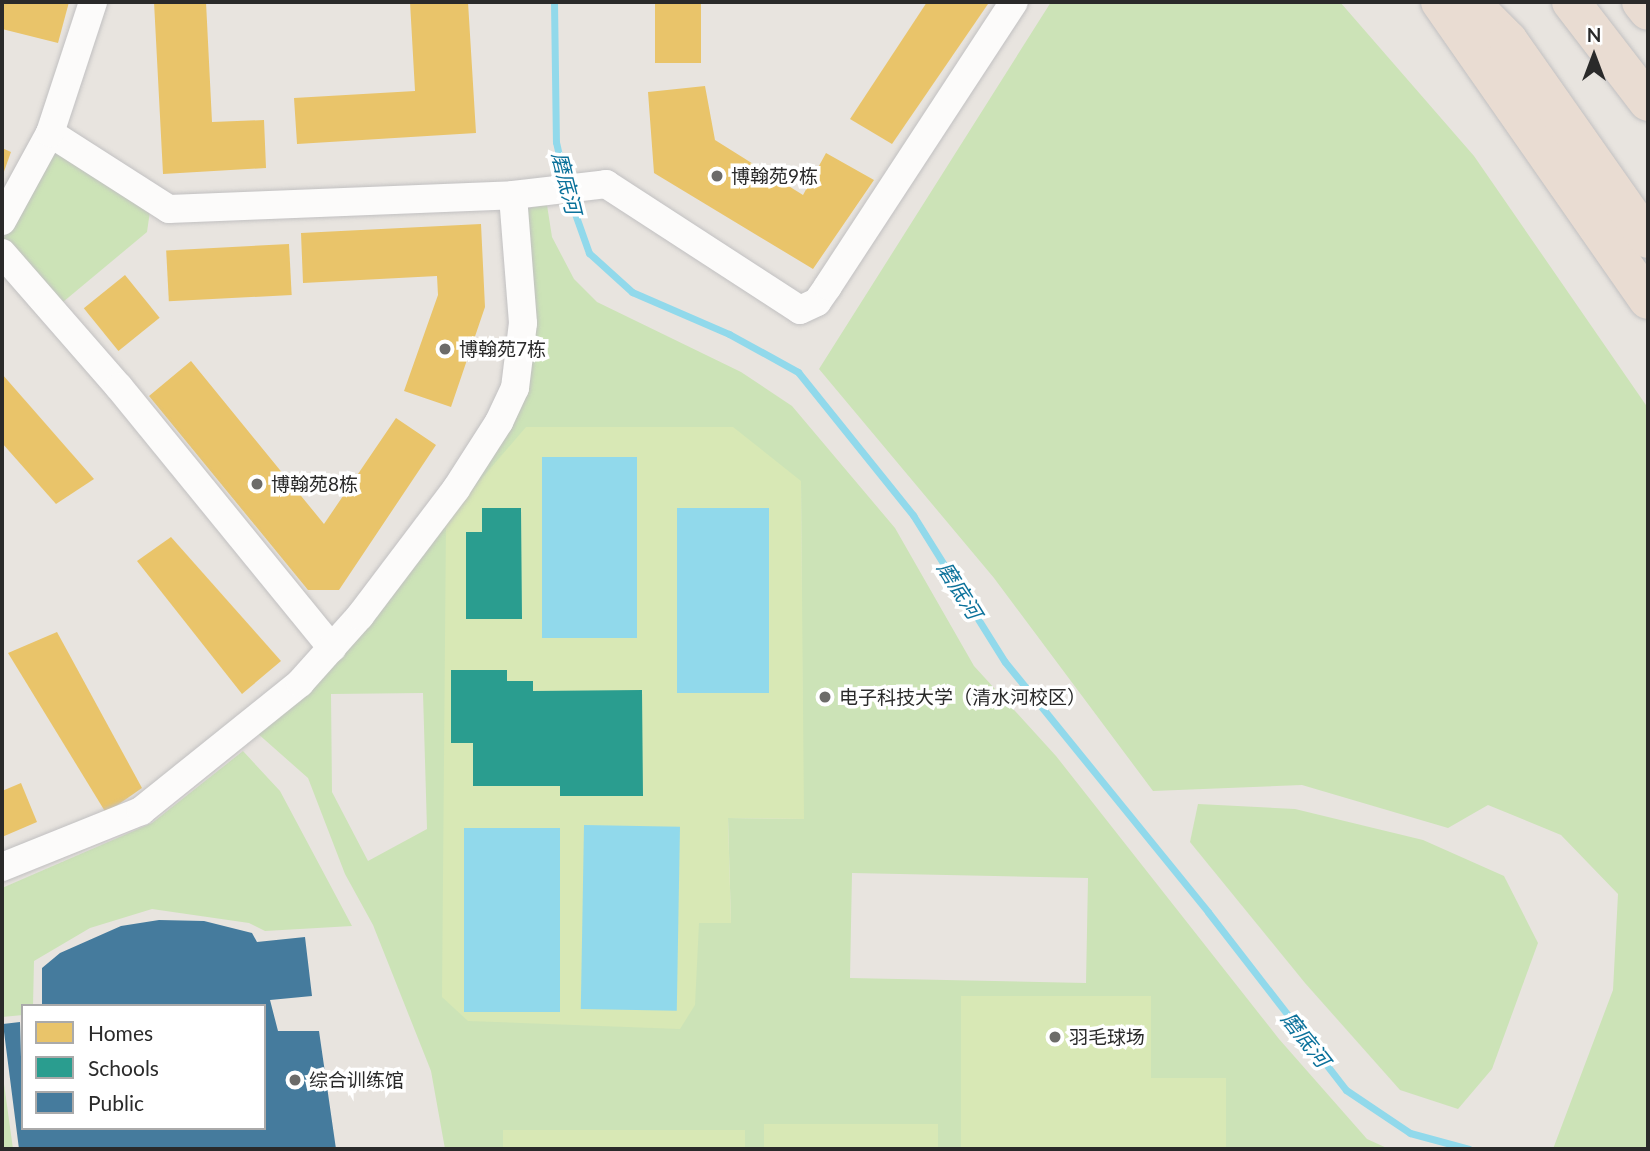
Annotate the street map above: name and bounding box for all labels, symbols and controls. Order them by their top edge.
north arrow [1559,21,1629,91]
text: N [1587,23,1601,46]
water label: 磨底河 [547,149,587,217]
place label: 博翰苑9栋 [731,165,818,187]
marker: 博翰苑9栋 [709,168,725,184]
place label: 博翰苑7栋 [459,338,546,360]
marker: 博翰苑7栋 [437,341,453,357]
place label: 博翰苑8栋 [271,473,358,495]
marker: 博翰苑8栋 [249,476,265,492]
water label: 磨底河 [933,557,987,623]
place label: 电子科技大学（清水河校区） [839,686,1086,708]
marker: 电子科技大学（清水河校区） [817,689,833,705]
legend [21,1004,266,1130]
water label: 磨底河 [1277,1006,1335,1072]
text: Homes [88,1020,153,1045]
place label: 羽毛球场 [1069,1026,1145,1048]
marker: 羽毛球场 [1047,1029,1063,1045]
text: Schools [88,1055,159,1080]
place label: 综合训练馆 [309,1069,404,1091]
marker: 综合训练馆 [287,1072,303,1088]
text: Public [88,1090,144,1115]

